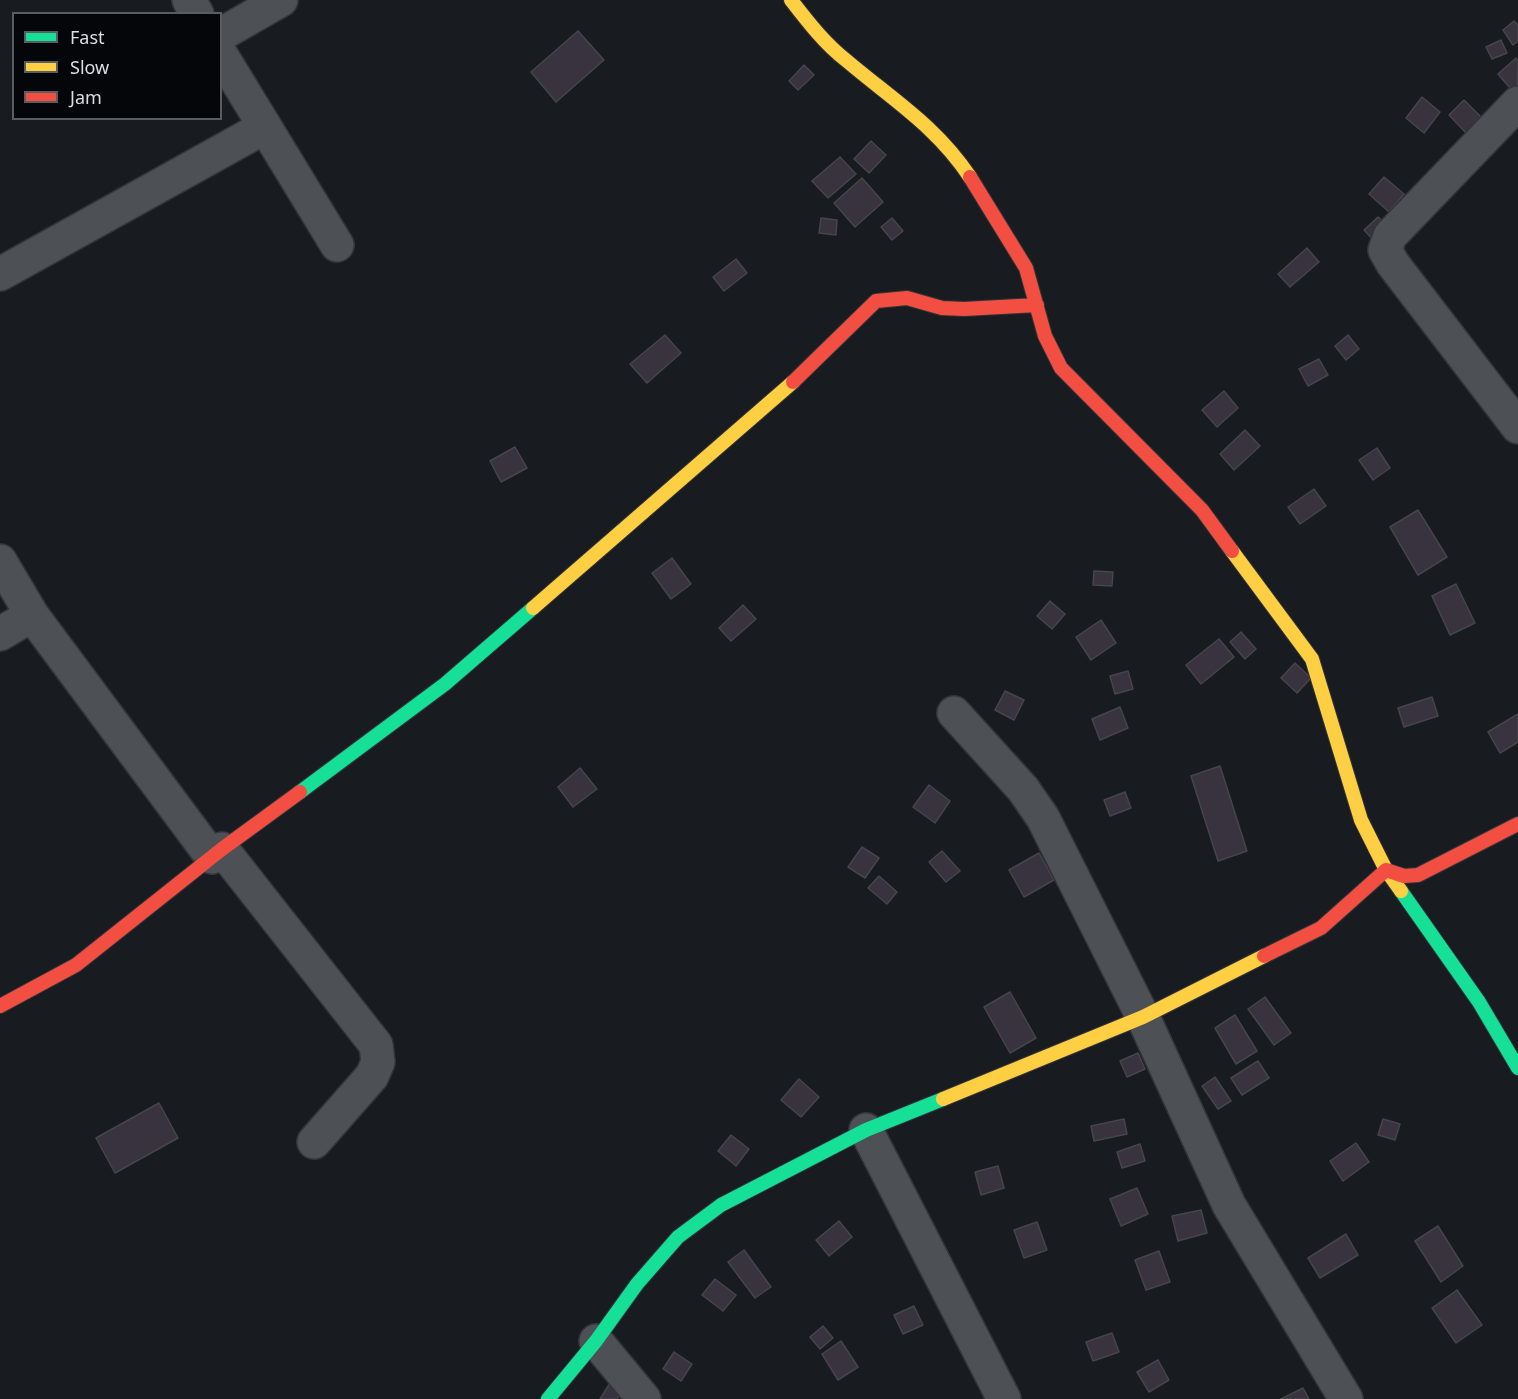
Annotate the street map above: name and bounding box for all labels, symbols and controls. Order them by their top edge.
legend [12,12,222,120]
text: Fast [70,25,105,49]
text: Slow [70,55,109,79]
text: Jam [70,85,102,109]

